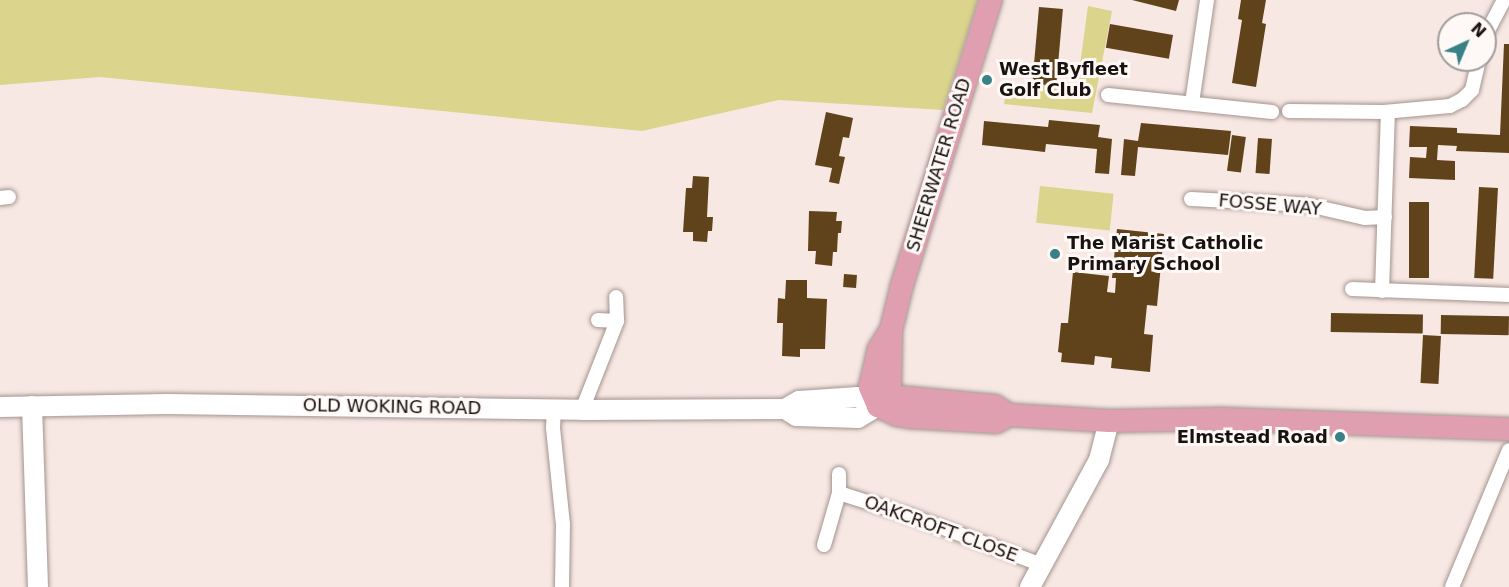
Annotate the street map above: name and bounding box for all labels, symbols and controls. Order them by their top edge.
north arrow [1437,12,1497,72]
text: N [1467,19,1490,42]
place label: West Byfleet Golf Club [999,59,1128,101]
marker: West Byfleet Golf Club [980,73,994,87]
street label: SHEERWATER ROAD [902,76,976,254]
street label: FOSSE WAY [1218,190,1322,220]
place label: The Marist Catholic Primary School [1067,233,1263,276]
marker: The Marist Catholic Primary School [1048,247,1062,261]
street label: OLD WOKING ROAD [303,395,481,419]
place label: Elmstead Road [1177,426,1328,448]
marker: Elmstead Road [1333,430,1347,444]
street label: OAKCROFT CLOSE [861,491,1021,567]

